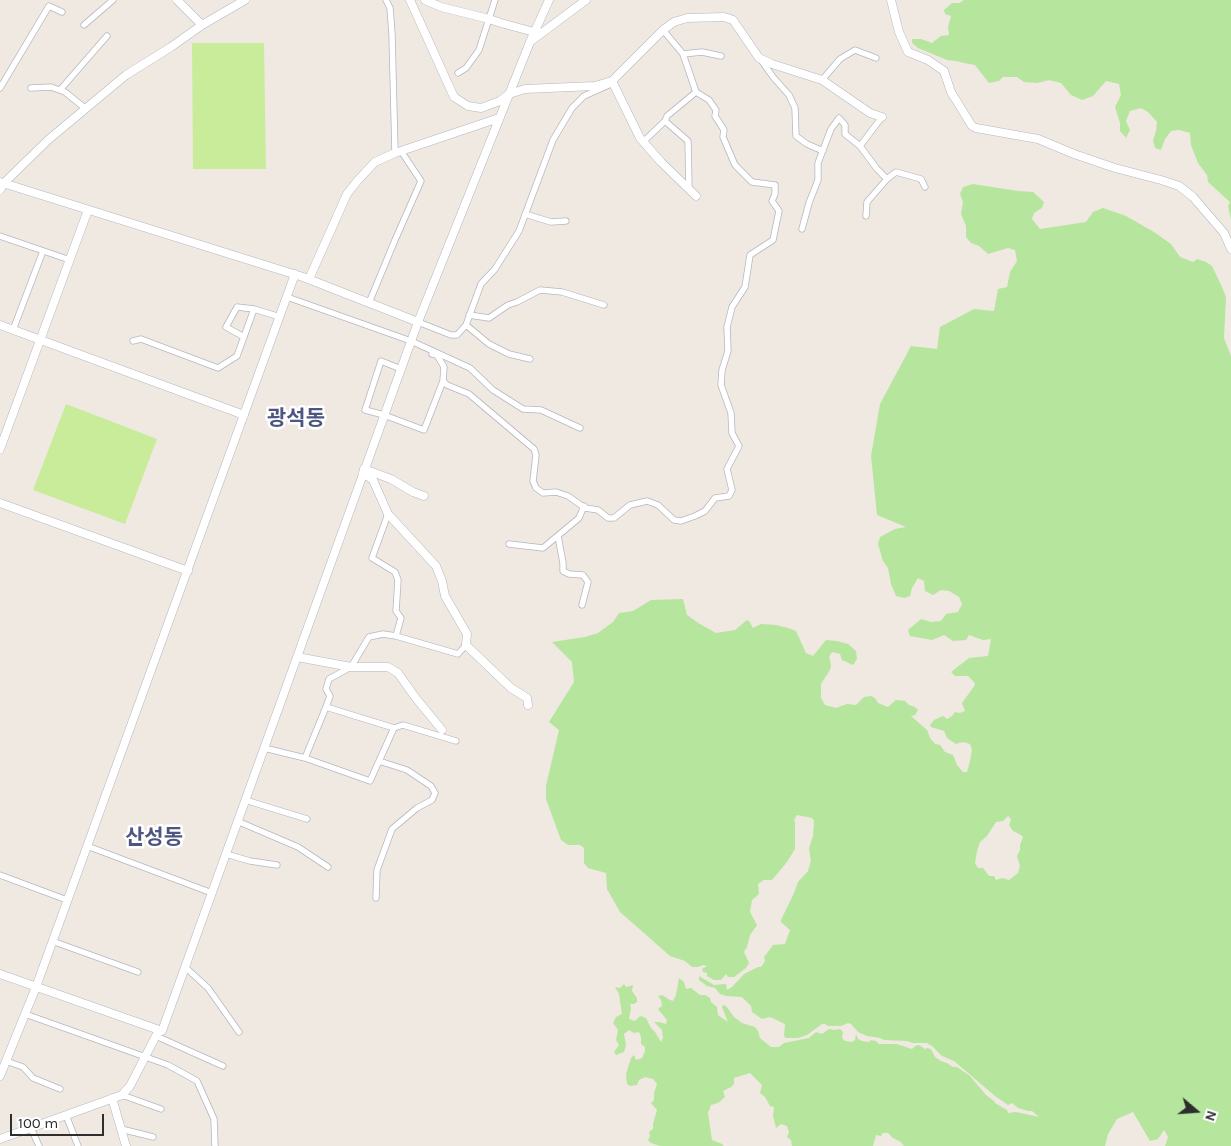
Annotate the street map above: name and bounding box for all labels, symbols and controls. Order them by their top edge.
district label: 광석동 [267,406,325,432]
district label: 산성동 [125,825,183,851]
north arrow [1171,1086,1221,1136]
scale bar [12,1104,106,1136]
text: N [1201,1108,1220,1123]
text: 100 m [18,1114,58,1132]

